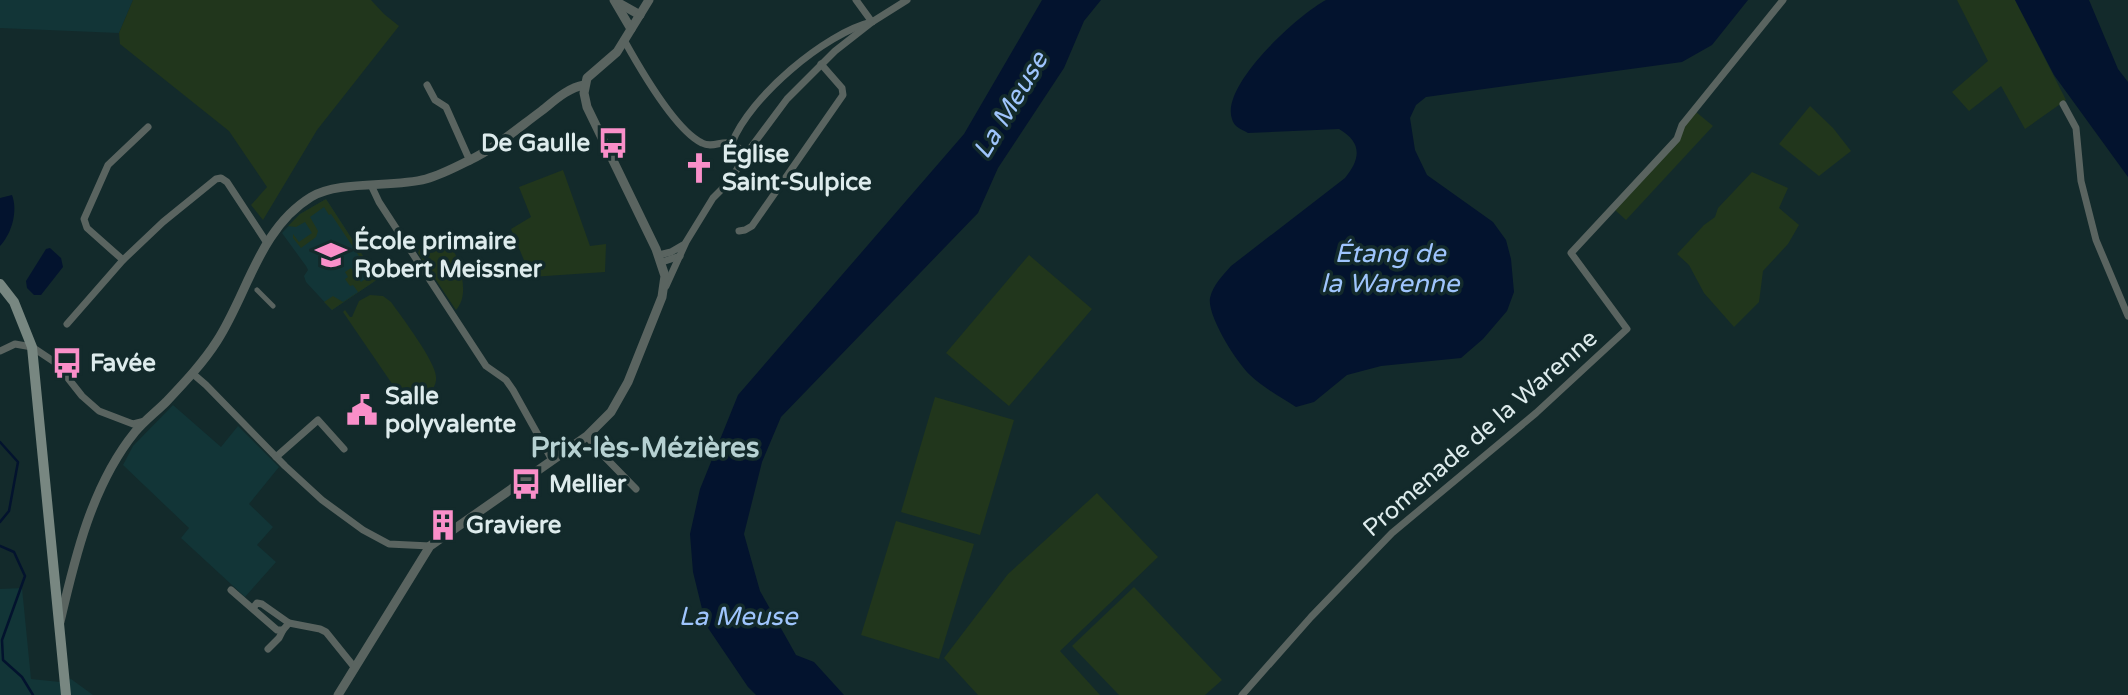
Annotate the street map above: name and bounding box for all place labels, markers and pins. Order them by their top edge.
bus stop icon: De Gaulle [596,126,630,160]
place label: De Gaulle [481,129,590,158]
place label: Église Saint-Sulpice [722,139,872,197]
church icon: Église Saint-Sulpice [682,151,716,185]
place label: École primaire Robert Meissner [354,226,543,284]
school or university icon: École primaire Robert Meissner [314,238,348,272]
bus stop icon: Favée [50,346,84,380]
place label: Favée [90,349,156,378]
place label: Salle polyvalente [385,382,517,439]
public building icon: Salle polyvalente [345,393,379,427]
bus stop icon: Mellier [509,467,543,501]
place label: Mellier [549,470,627,499]
building icon: Graviere [426,508,460,542]
place label: Graviere [466,511,562,540]

